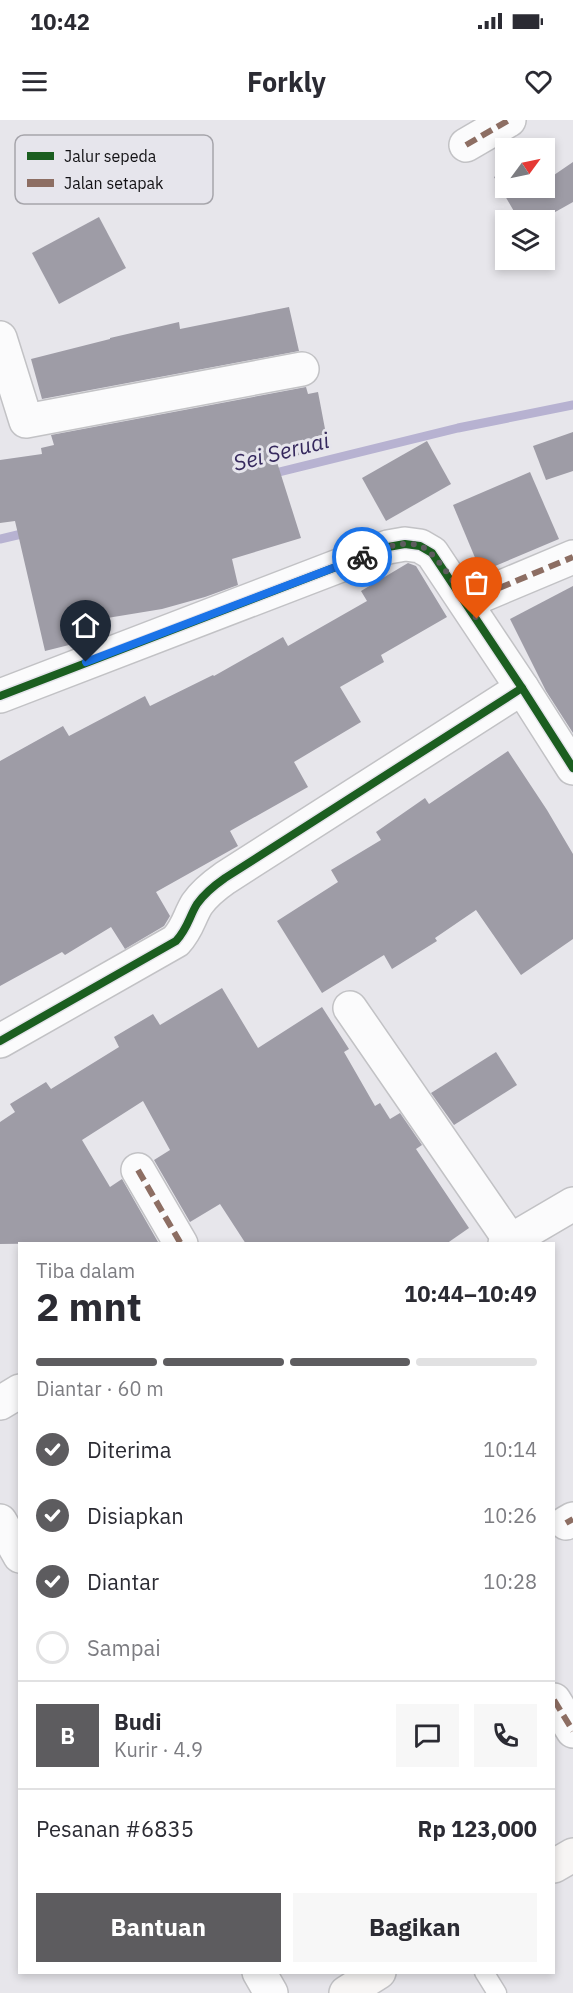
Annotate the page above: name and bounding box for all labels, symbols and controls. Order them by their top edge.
text: 10:42 [30,7,90,36]
text: Forkly [247,64,326,99]
icon: menu [18,65,51,98]
icon: heart [522,65,555,98]
legend [15,135,213,204]
north arrow [495,138,555,198]
map controls [495,138,555,270]
text: Jalur sepeda [64,146,157,166]
text: Jalan setapak [64,173,164,193]
button: layers [495,210,555,270]
water label: Sei Seruai [230,425,332,477]
courier [332,527,392,587]
icon: bike [346,541,379,574]
pin [451,557,502,619]
icon: bag [460,566,493,599]
pin [60,600,111,662]
icon: home [69,609,102,642]
text: Tiba dalam [36,1257,135,1284]
text: 10:44–10:49 [404,1279,537,1308]
text: 2 mnt [36,1281,142,1332]
text: Diantar · 60 m [36,1375,164,1402]
icon: check [36,1433,69,1466]
text: Diterima [87,1435,172,1464]
text: 10:14 [483,1436,537,1463]
icon: check [36,1499,69,1532]
text: Disiapkan [87,1501,184,1530]
text: 10:26 [483,1502,537,1529]
icon: check [36,1565,69,1598]
text: Diantar [87,1567,159,1596]
text: 10:28 [483,1568,537,1595]
text: Sampai [87,1633,161,1662]
button: chat [396,1704,459,1767]
button: phone [474,1704,537,1767]
text: Budi [114,1707,161,1736]
text: B [60,1721,75,1750]
text: Kurir · 4.9 [114,1736,203,1763]
text: Pesanan #6835 [36,1814,194,1843]
text: Rp 123,000 [418,1814,537,1843]
button: Bantuan [36,1893,281,1962]
button: Bagikan [293,1893,537,1962]

